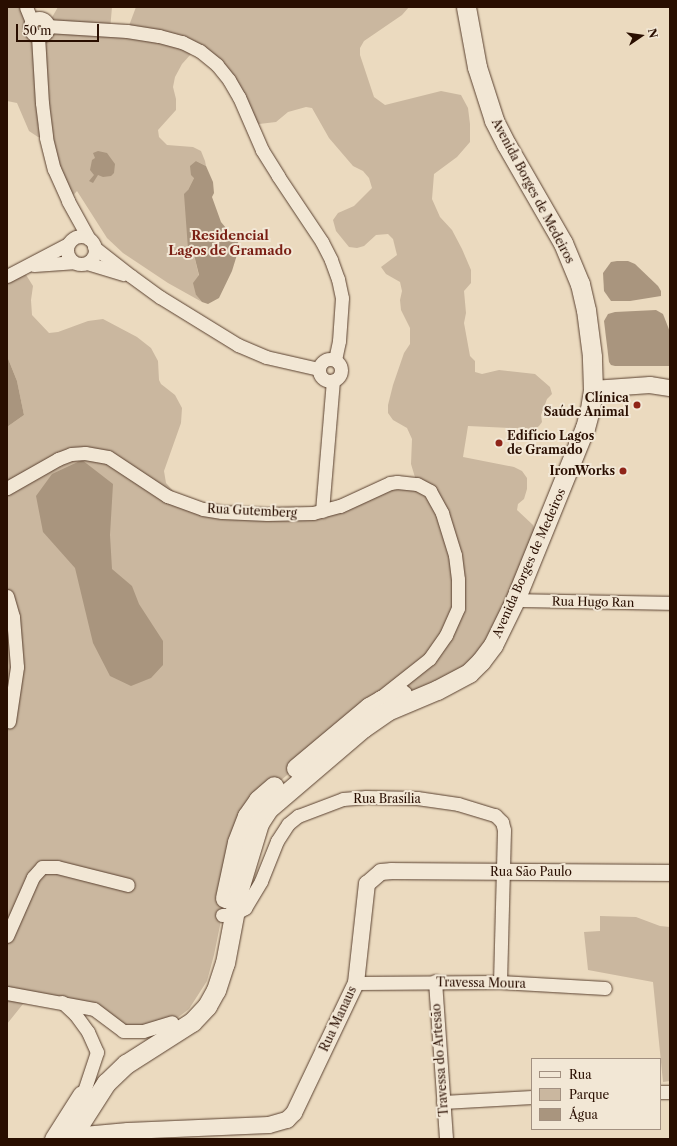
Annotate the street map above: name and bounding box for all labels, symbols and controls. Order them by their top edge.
scale bar [18,16,101,42]
north arrow [621,16,661,56]
text: 50 m [23,23,52,38]
text: N [645,27,661,40]
street label: Avenida Borges de Medeiros [489,116,577,266]
district label: Residencial Lagos de Gramado [168,228,292,259]
place label: Clínica Saúde Animal [543,391,629,419]
marker: Clínica Saúde Animal [632,400,642,410]
place label: Edifício Lagos de Gramado [507,429,594,457]
marker: Edifício Lagos de Gramado [494,438,504,448]
place label: IronWorks [549,464,615,478]
marker: IronWorks [618,466,628,476]
street label: Avenida Borges de Medeiros [489,486,569,640]
street label: Rua Gutemberg [207,501,297,521]
street label: Rua Hugo Ran [552,594,634,610]
street label: Rua Brasília [353,792,421,806]
street label: Rua São Paulo [490,865,572,879]
street label: Travessa Moura [436,975,526,991]
street label: Rua Manaus [317,984,359,1054]
street label: Travessa do Artesão [429,1003,451,1117]
legend [531,1058,661,1130]
text: Rua [569,1067,592,1082]
text: Parque [569,1087,609,1102]
text: Água [569,1107,598,1122]

